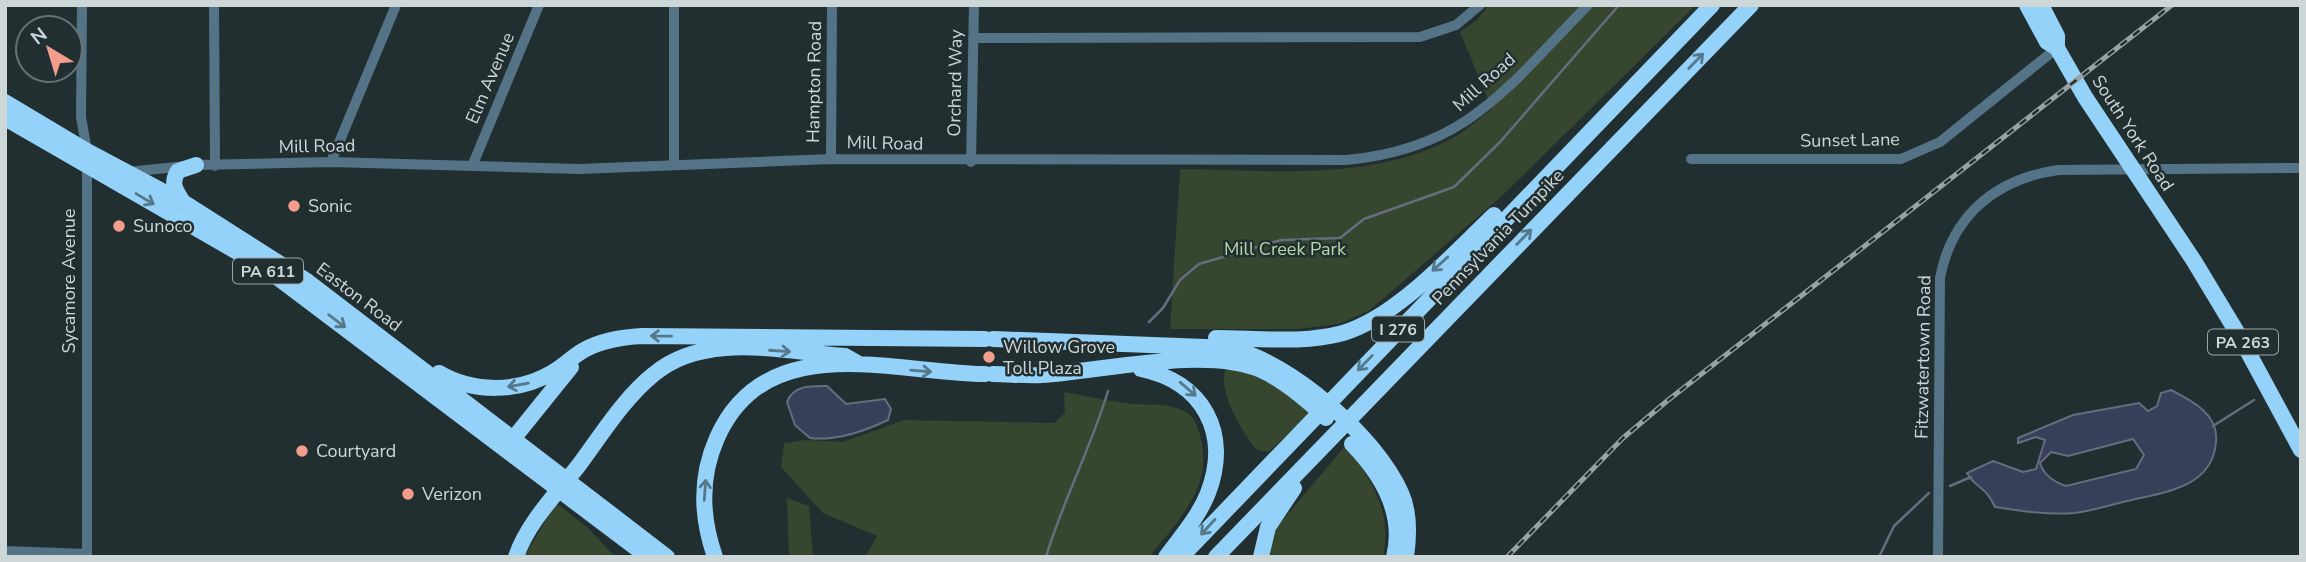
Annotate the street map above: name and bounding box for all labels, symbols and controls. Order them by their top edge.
north arrow [14,14,84,84]
street label: Hampton Road [801,21,827,143]
text: N [26,22,53,51]
street label: Orchard Way [942,28,968,137]
street label: Elm Avenue [460,29,520,127]
street label: Mill Road [1447,47,1521,117]
one-way arrow [1687,53,1704,70]
street label: South York Road [2087,70,2179,196]
street label: Sunset Lane [1800,127,1900,153]
street label: Mill Road [846,130,924,156]
street label: Mill Road [278,133,356,159]
street label: Pennsylvania Turnpike [1427,164,1569,310]
one-way arrow [135,192,155,206]
place label: Sonic [308,194,352,218]
marker: Sonic [286,198,302,214]
street label: Sycamore Avenue [57,208,81,354]
place label: Sunoco [133,214,193,238]
marker: Sunoco [111,218,127,234]
one-way arrow [1516,229,1533,246]
park label: Mill Creek Park [1224,237,1347,261]
one-way arrow [1431,256,1449,272]
street label: Easton Road [311,257,407,337]
road number: PA 611 [233,258,303,284]
street label: Fitzwatertown Road [1910,275,1936,439]
one-way arrow [327,314,346,328]
road number: I 276 [1372,316,1424,342]
one-way arrow [650,329,673,343]
road number: PA 263 [2208,330,2278,354]
place label: Willow Grove Toll Plaza [1003,335,1115,380]
one-way arrow [768,345,791,358]
marker: Willow Grove Toll Plaza [981,349,997,365]
one-way arrow [1357,354,1374,371]
one-way arrow [910,365,932,378]
one-way arrow [507,378,530,392]
one-way arrow [1178,381,1196,397]
place label: Courtyard [316,439,396,463]
marker: Courtyard [294,443,310,459]
one-way arrow [699,479,712,502]
place label: Verizon [421,482,482,506]
marker: Verizon [400,486,416,502]
one-way arrow [1199,518,1216,535]

